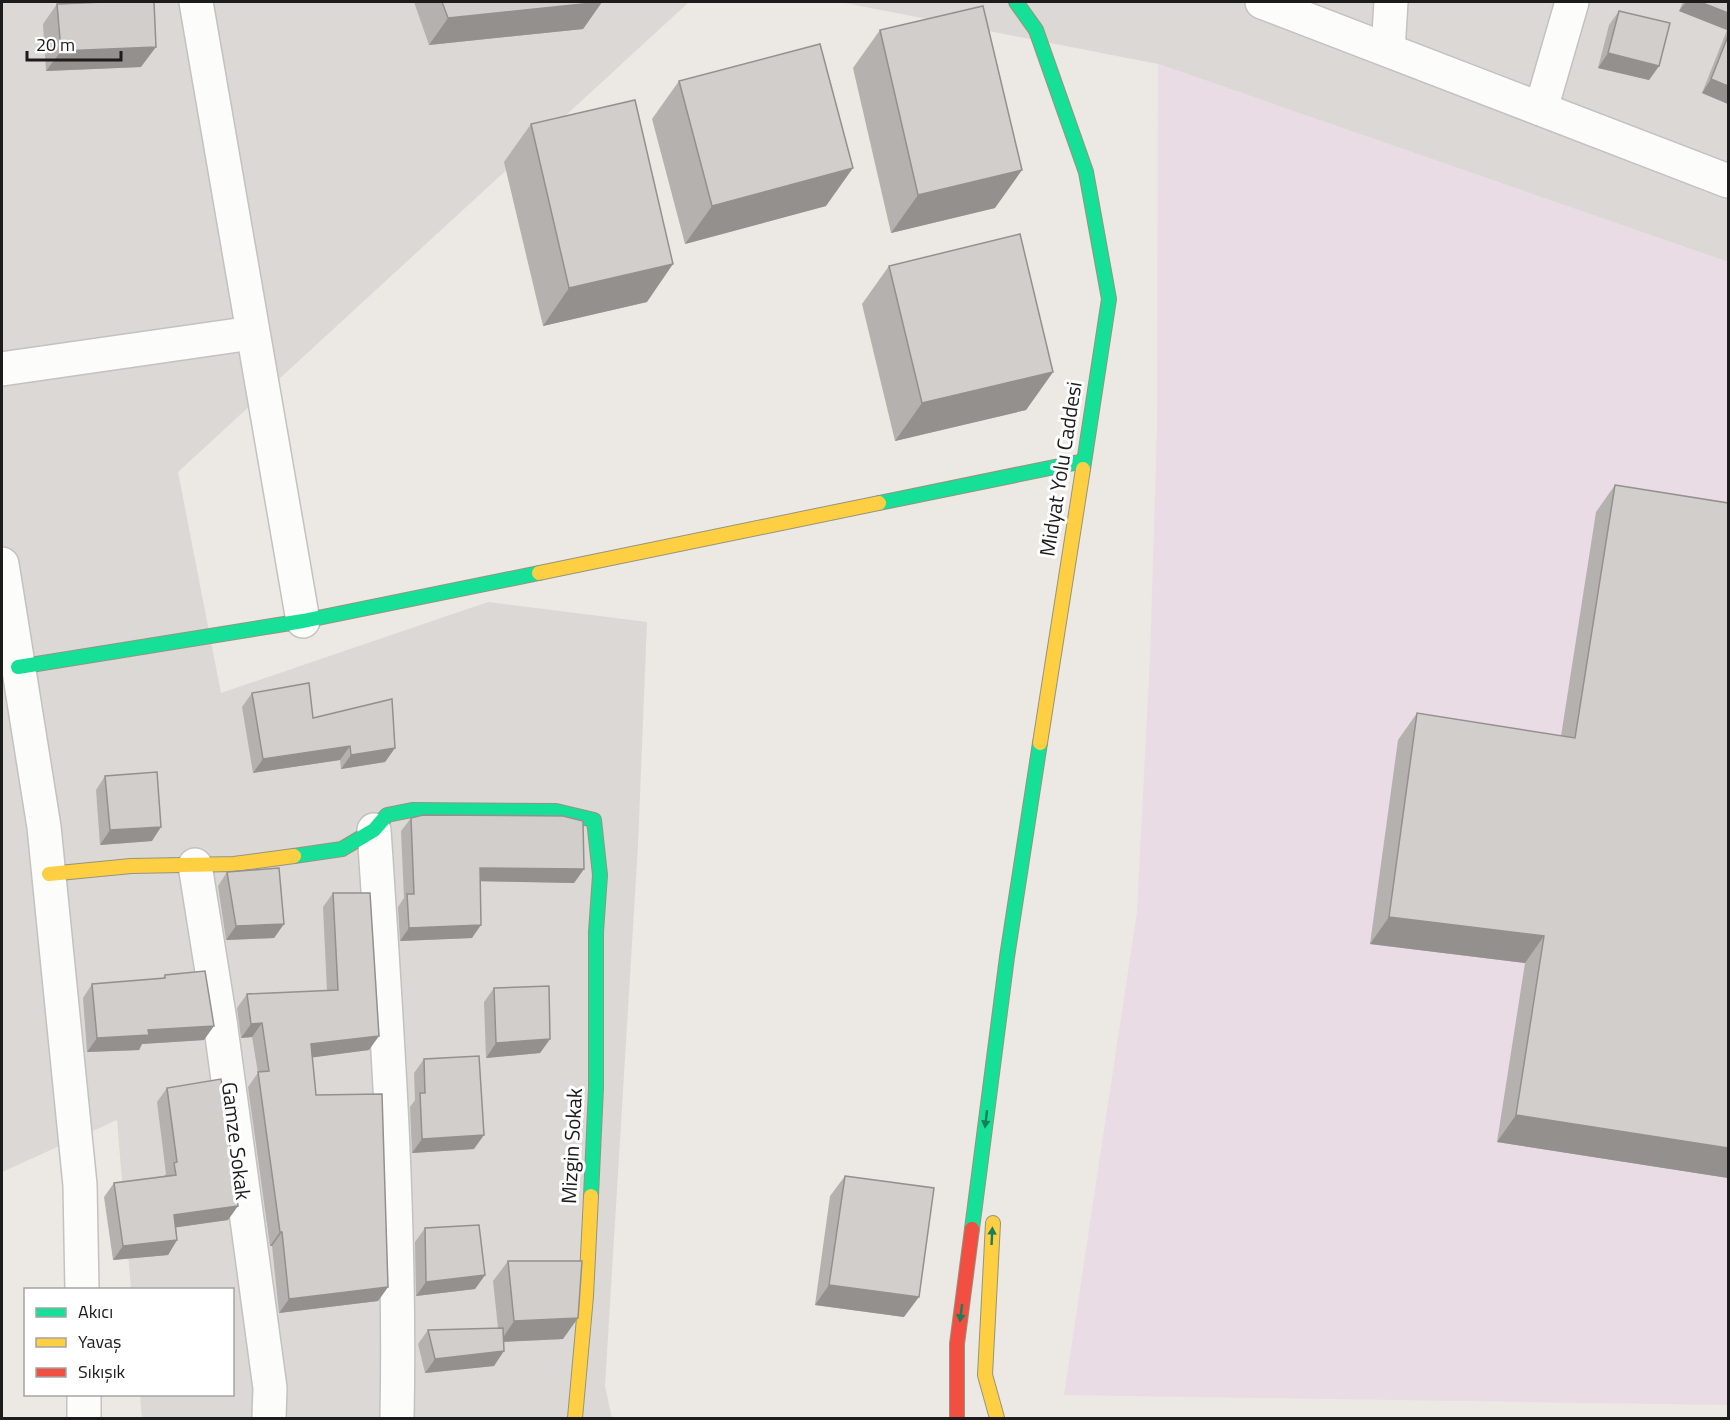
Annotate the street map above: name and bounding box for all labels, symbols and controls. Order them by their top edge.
scale bar [27,24,122,62]
text: 20 m [36,31,75,58]
street label: Midyat Yolu Caddesi [1030,379,1090,559]
street label: Gamze Sokak [214,1080,260,1202]
street label: Mizgin Sokak [552,1087,590,1205]
one-way arrow [982,1110,991,1129]
one-way arrow [988,1227,997,1246]
legend [24,1288,234,1396]
text: Akıcı [78,1298,113,1325]
one-way arrow [957,1303,966,1322]
text: Yavaş [78,1328,121,1355]
text: Sıkışık [78,1358,126,1385]

